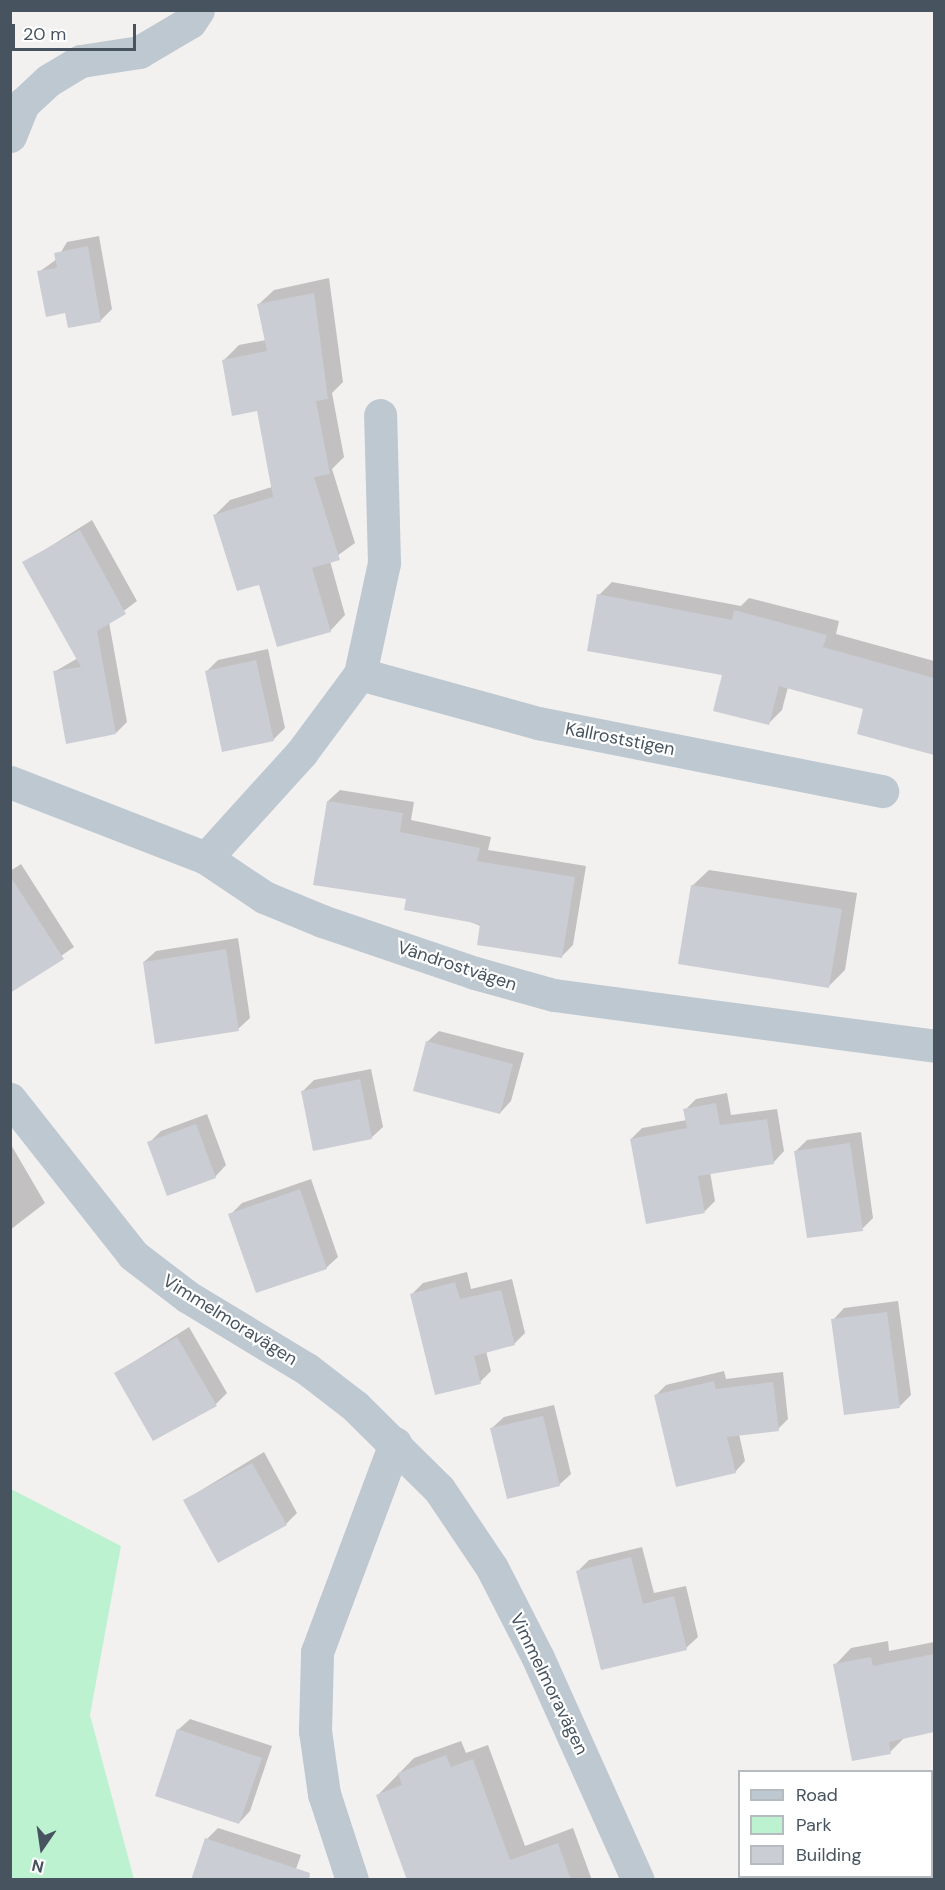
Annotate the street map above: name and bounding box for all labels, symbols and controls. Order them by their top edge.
scale bar [15,12,140,50]
text: 20 m [23,22,66,46]
street label: Kallroststigen [564,718,676,760]
street label: Vändrostvägen [395,937,519,995]
street label: Vimmelmoravägen [159,1270,301,1370]
street label: Vimmelmoravägen [505,1610,593,1758]
legend [738,1770,933,1878]
text: Road [796,1783,838,1807]
text: Park [796,1813,832,1837]
north arrow [12,1818,72,1878]
text: Building [796,1843,861,1867]
text: N [30,1854,46,1878]

